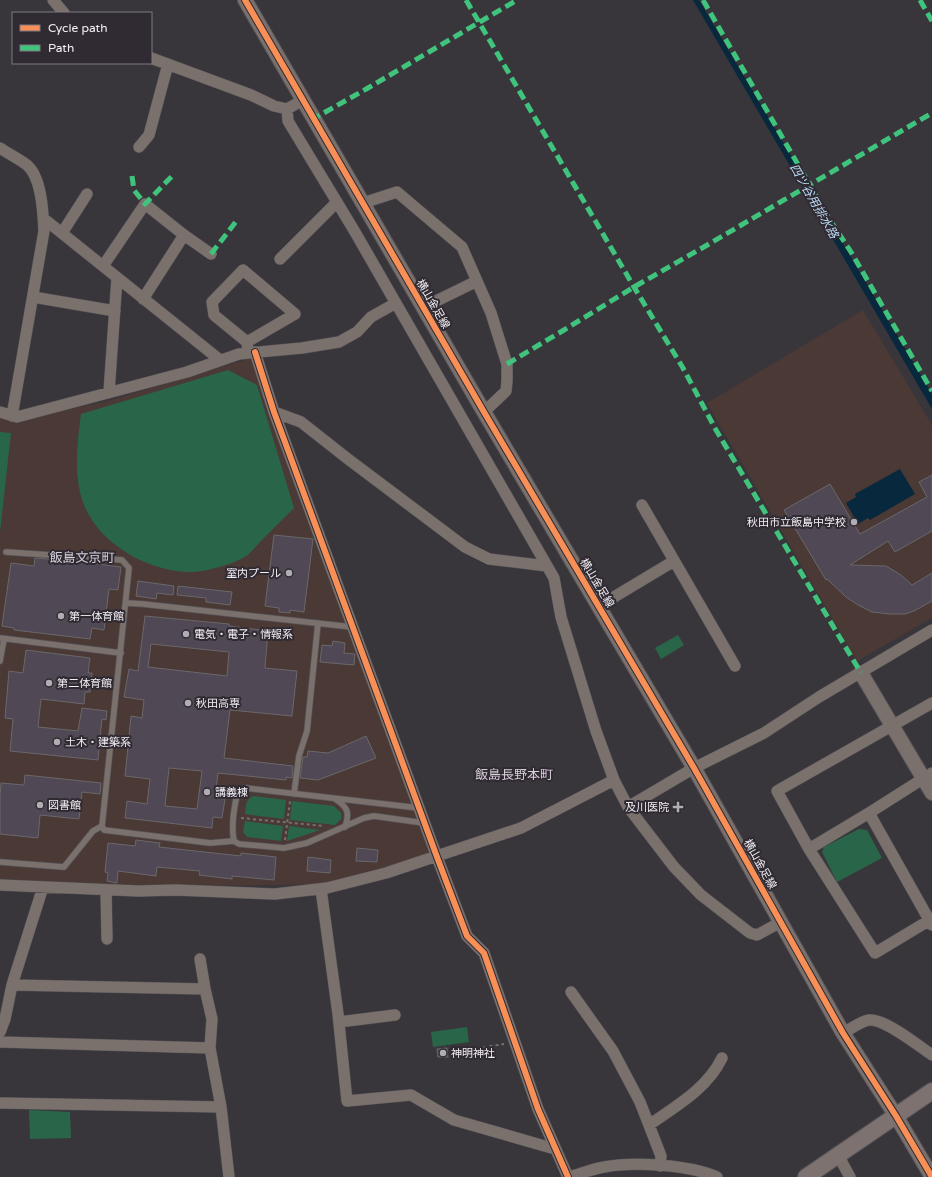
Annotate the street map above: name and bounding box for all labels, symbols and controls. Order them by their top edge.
legend [12,12,152,64]
text: Cycle path [48,21,107,35]
text: Path [48,41,74,55]
water label: 四ツ谷用排水路 [787,161,842,242]
street label: 横山金足線 [414,277,452,331]
place label: 秋田市立飯島中学校 [747,516,846,529]
marker: 秋田市立飯島中学校 [849,517,859,527]
district label: 飯島文京町 [49,550,115,566]
street label: 横山金足線 [577,556,617,610]
place label: 室内プール [226,567,281,580]
marker: 室内プール [284,568,294,578]
place label: 第一体育館 [69,610,124,623]
marker: 第一体育館 [56,611,66,621]
place label: 電気・電子・情報系 [194,628,293,641]
marker: 電気・電子・情報系 [181,629,191,639]
place label: 第二体育館 [57,677,112,690]
marker: 第二体育館 [44,678,54,688]
place label: 秋田高専 [196,697,240,710]
marker: 秋田高専 [183,698,193,708]
place label: 土木・建築系 [65,736,131,749]
marker: 土木・建築系 [52,737,62,747]
district label: 飯島長野本町 [475,767,553,783]
place label: 講義棟 [215,786,248,799]
marker: 講義棟 [202,787,212,797]
place label: 図書館 [48,799,81,812]
marker: 図書館 [35,800,45,810]
place label: 及川医院 [625,801,669,814]
marker: 及川医院 [672,801,684,813]
street label: 横山金足線 [741,837,779,891]
place label: 神明神社 [451,1047,495,1060]
marker: 神明神社 [438,1048,448,1058]

